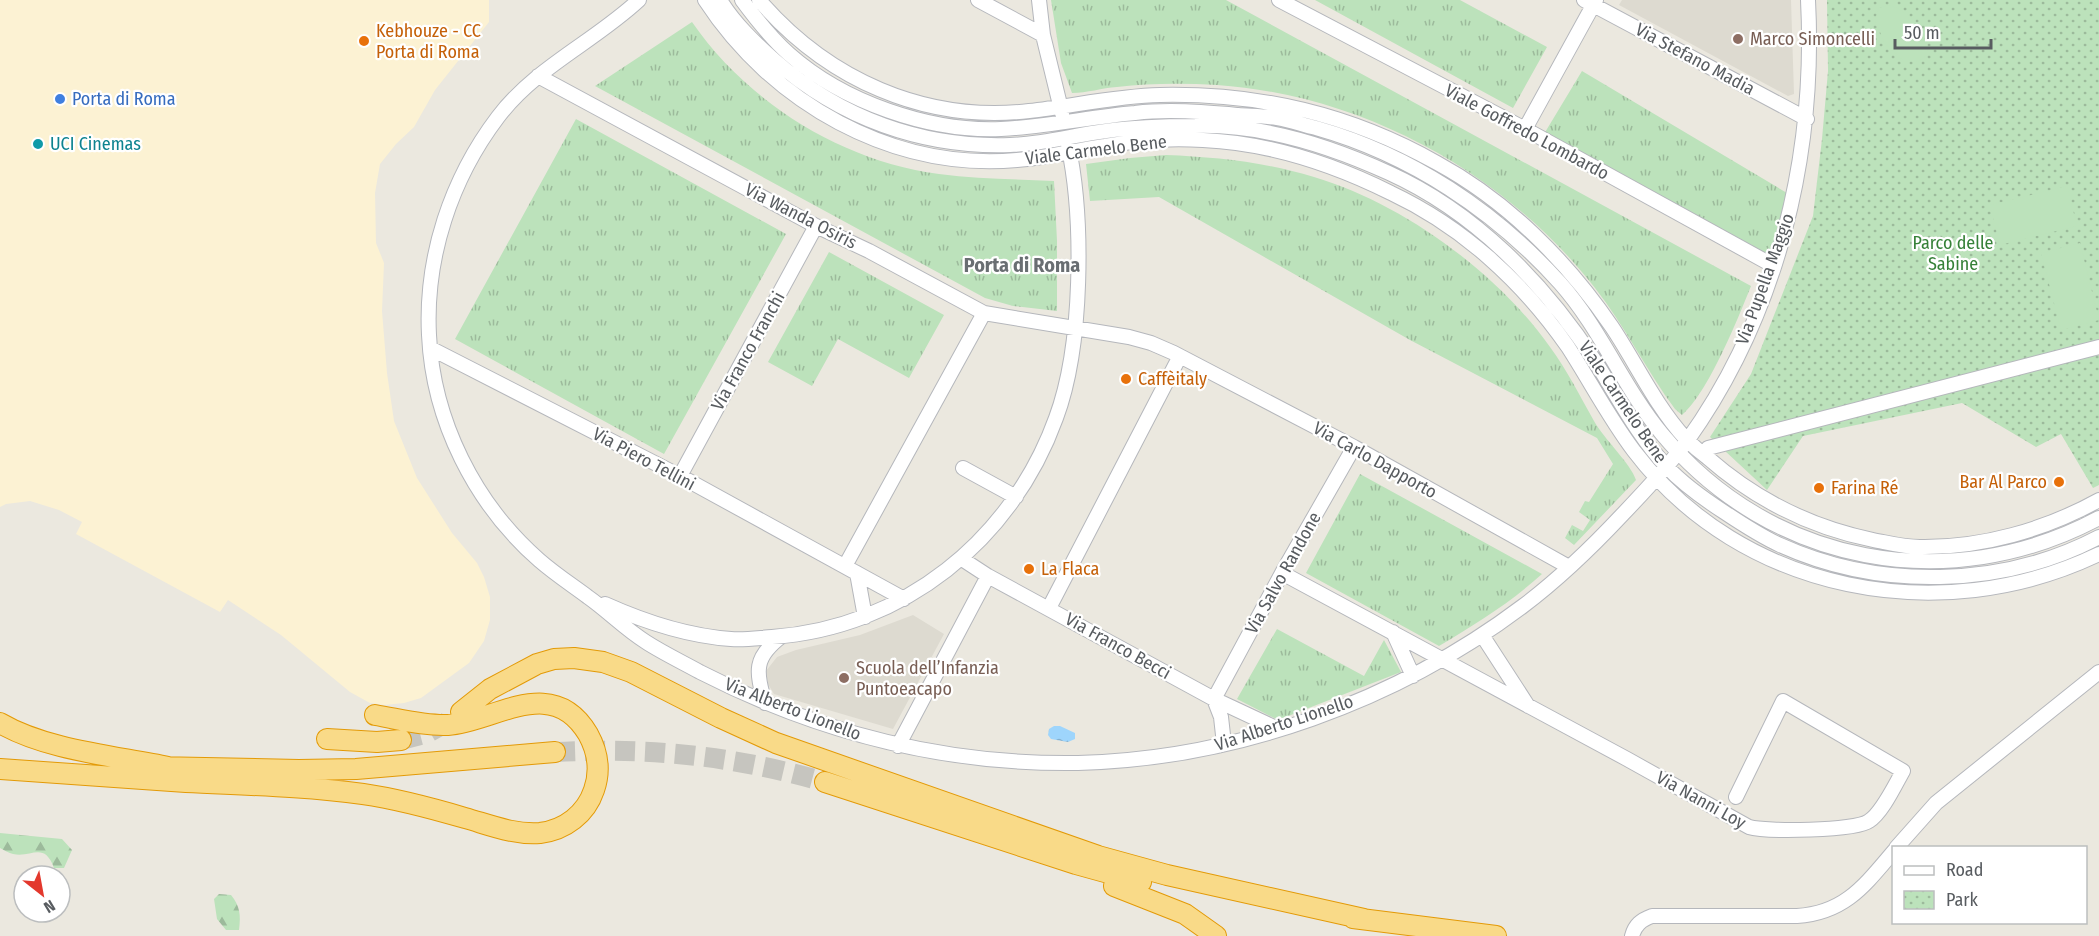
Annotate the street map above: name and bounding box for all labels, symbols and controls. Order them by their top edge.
scale bar [1895,12,1991,50]
street label: Via Stefano Madia [1632,18,1759,100]
place label: Kebhouze - CC Porta di Roma [376,20,481,63]
text: 50 m [1904,22,1940,44]
place label: Marco Simoncelli [1750,28,1875,50]
marker: Marco Simoncelli [1731,32,1745,46]
marker: Kebhouze - CC Porta di Roma [357,34,371,48]
street label: Viale Goffredo Lombardo [1441,79,1613,185]
place label: Porta di Roma [72,88,176,110]
marker: Porta di Roma [53,92,67,106]
street label: Viale Carmelo Bene [1024,130,1168,170]
place label: UCI Cinemas [50,133,141,155]
marker: UCI Cinemas [31,137,45,151]
street label: Via Wanda Osiris [741,178,861,254]
street label: Via Pupella Maggio [1731,210,1799,348]
park label: Parco delle Sabine [1913,232,1994,275]
district label: Porta di Roma [964,253,1080,277]
street label: Via Franco Franchi [706,288,790,414]
street label: Viale Carmelo Bene [1574,337,1672,467]
place label: Caffèitaly [1138,368,1207,390]
marker: Caffèitaly [1119,372,1133,386]
street label: Via Carlo Dapporto [1309,417,1441,503]
street label: Via Piero Tellini [589,423,699,495]
place label: Bar Al Parco [1959,471,2047,493]
marker: Bar Al Parco [2052,475,2066,489]
place label: Farina Ré [1831,477,1899,499]
marker: Farina Ré [1812,481,1826,495]
street label: Via Salvo Randone [1240,508,1326,638]
place label: La Flaca [1041,558,1100,580]
marker: La Flaca [1022,562,1036,576]
street label: Via Franco Becci [1061,608,1175,684]
place label: Scuola dell’Infanzia Puntoeacapo [856,657,999,700]
marker: Scuola dell’Infanzia Puntoeacapo [837,671,851,685]
street label: Via Alberto Lionello [722,673,864,745]
street label: Via Alberto Lionello [1212,690,1356,756]
street label: Via Nanni Loy [1652,766,1750,834]
legend [1892,846,2087,924]
text: Road [1946,859,1983,881]
north arrow [12,864,72,924]
text: Park [1946,889,1979,911]
text: N [40,896,58,917]

